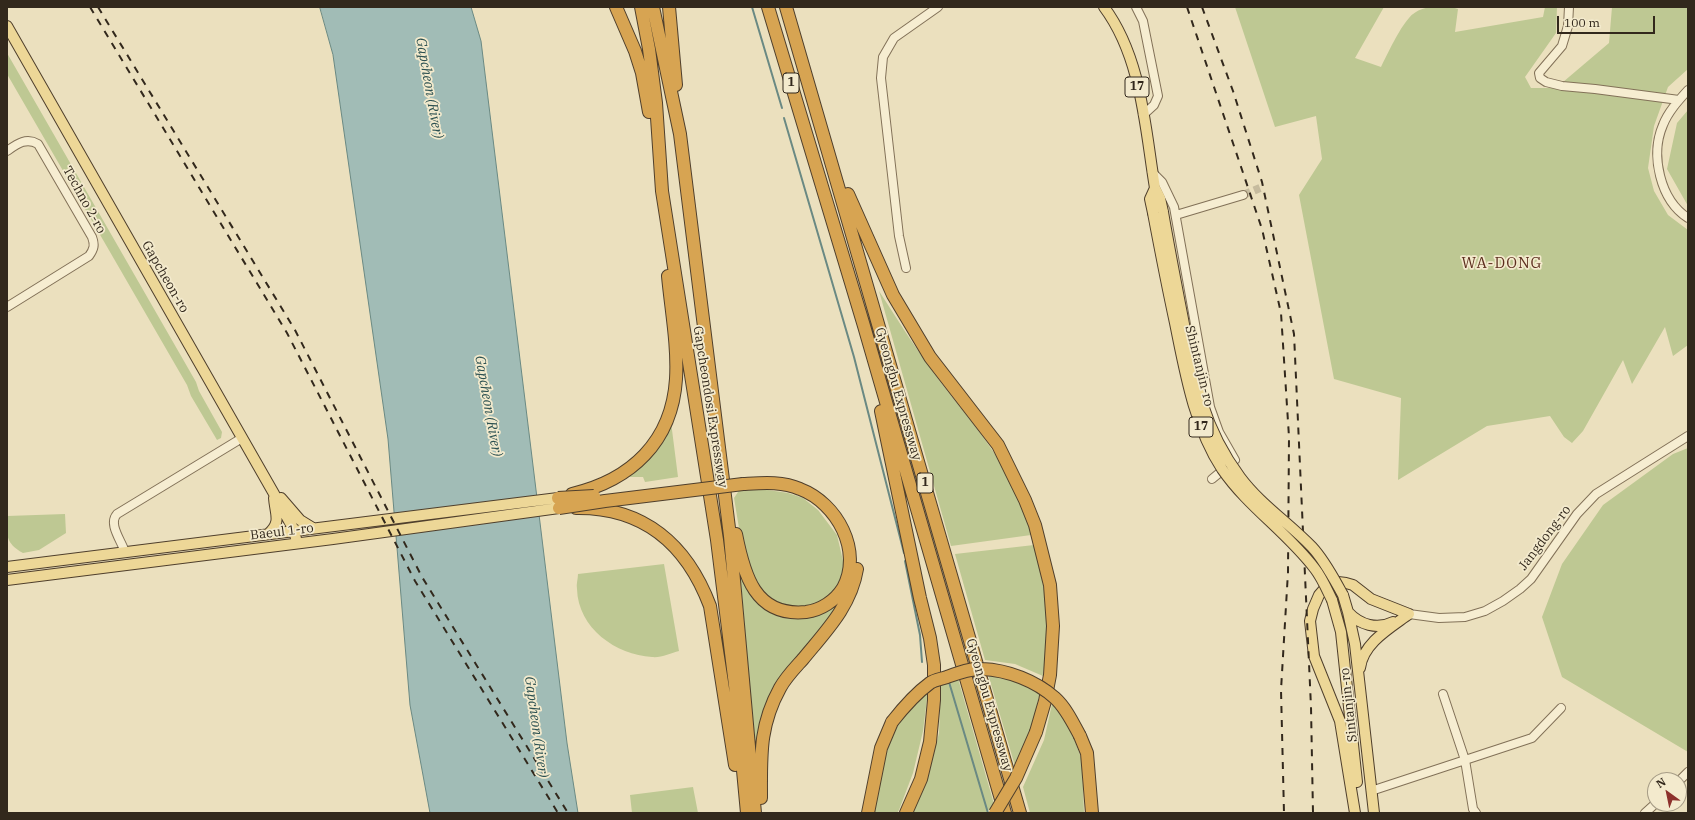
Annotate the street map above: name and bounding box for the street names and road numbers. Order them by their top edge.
road number: 1 [783,73,799,93]
road number: 17 [1125,77,1149,97]
street label: Techno 2-ro [59,164,109,236]
street label: Gapcheon-ro [138,238,192,316]
street label: Shintanjin-ro [1181,324,1217,408]
street label: Gapcheondosi Expressway [690,325,730,489]
street label: Gyeongbu Expressway [872,326,924,462]
road number: 17 [1189,417,1213,437]
road number: 1 [917,473,933,493]
street label: Jangdong-ro [1516,503,1574,573]
street label: Baeul 1-ro [249,520,315,544]
street label: Gyeongbu Expressway [963,637,1015,773]
street label: Sintanjin-ro [1337,667,1361,743]

